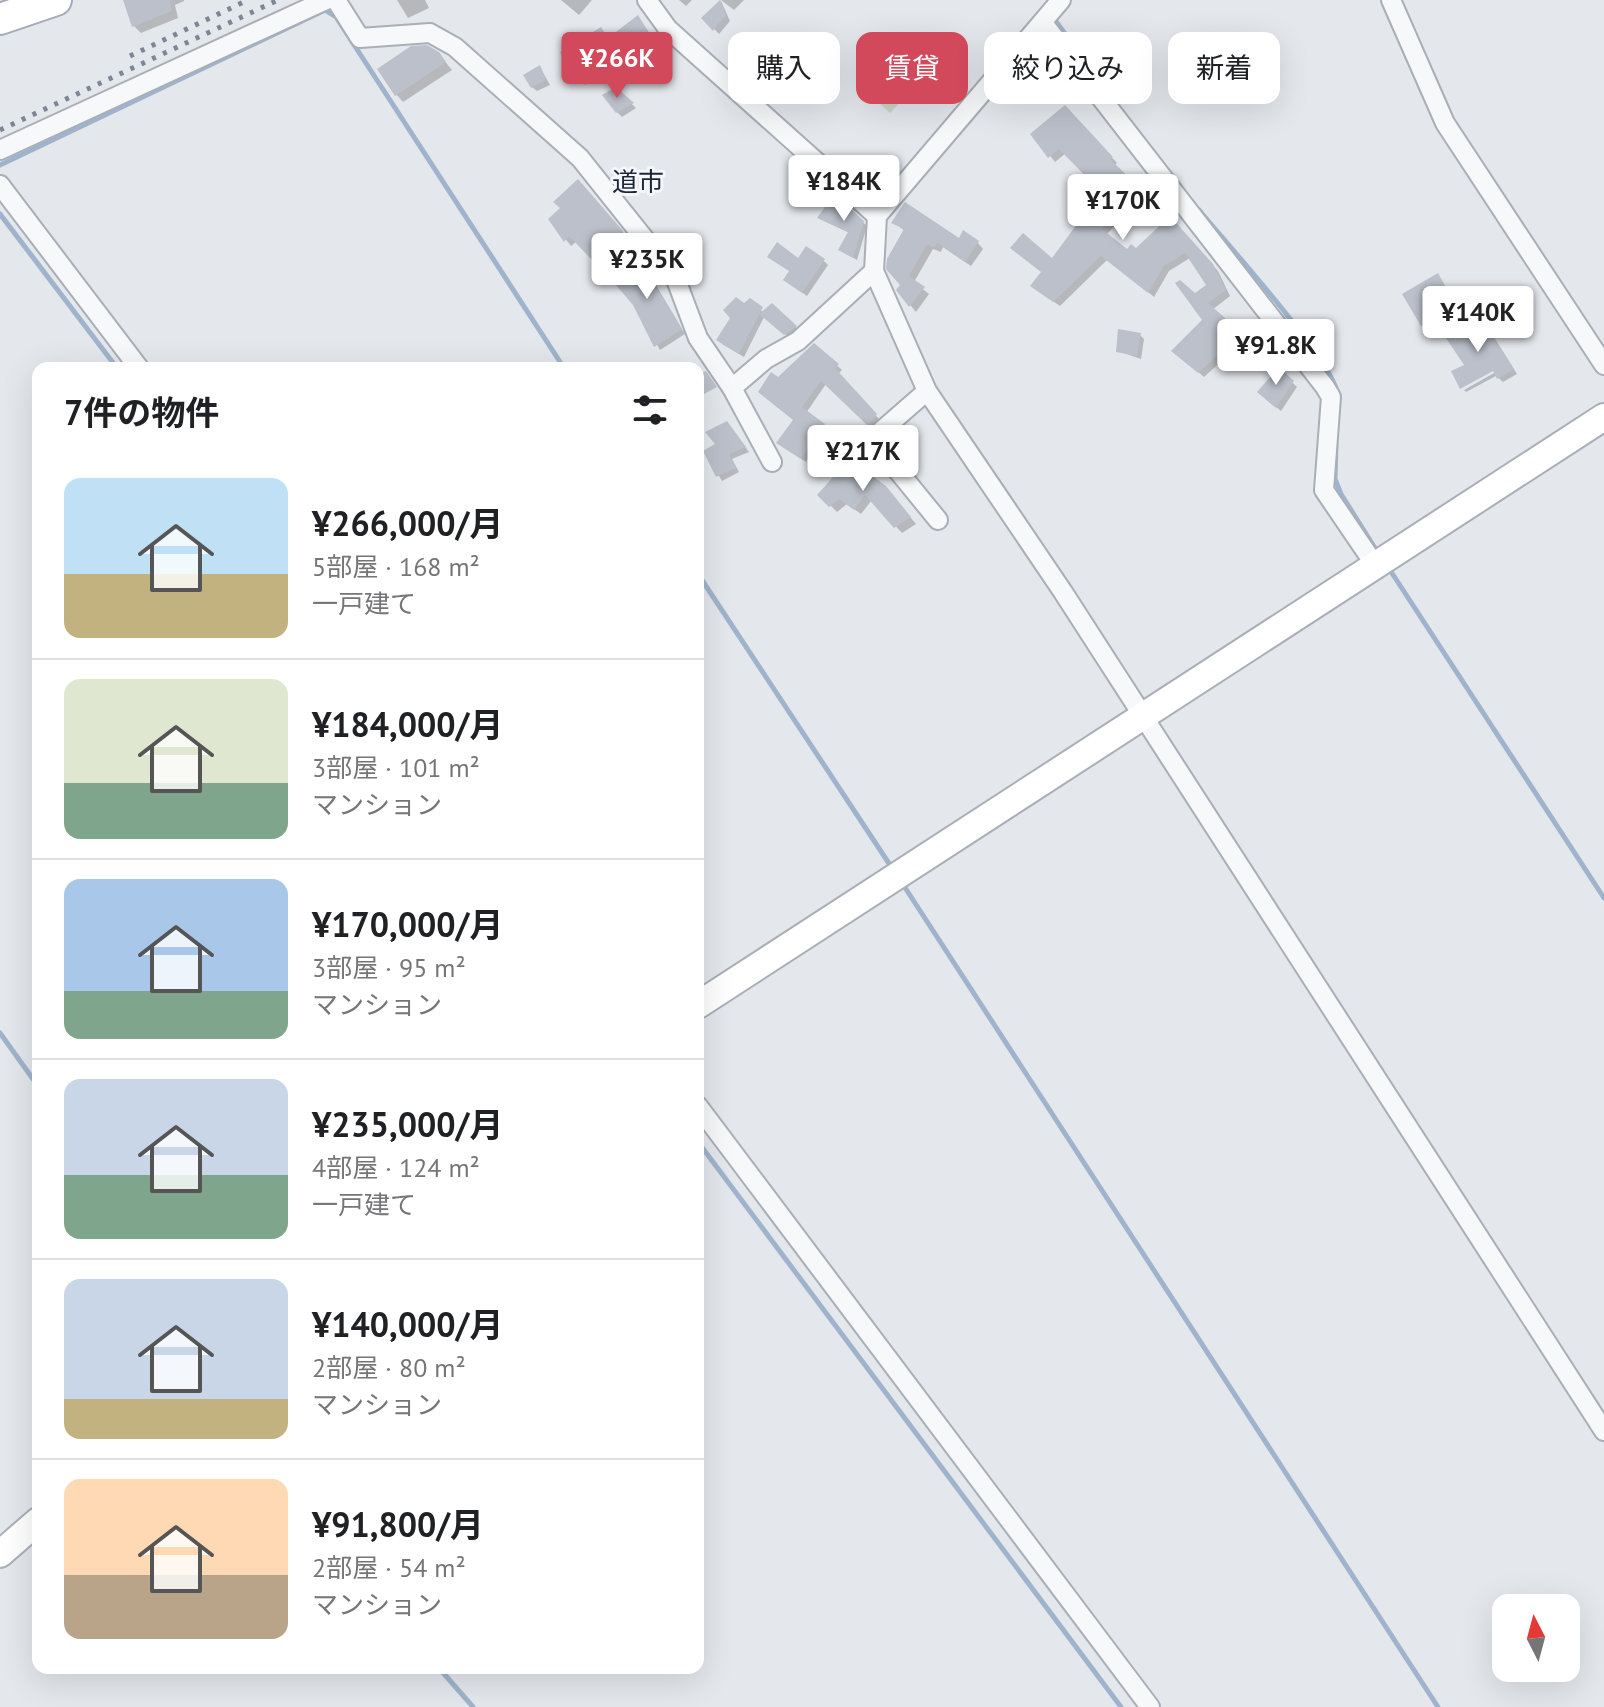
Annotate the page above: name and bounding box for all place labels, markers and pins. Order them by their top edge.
pin: ¥266K [561,32,673,100]
pin: ¥184K [788,155,900,223]
pin: ¥170K [1067,174,1179,242]
pin: ¥235K [591,233,703,301]
pin: ¥140K [1422,286,1534,354]
pin: ¥91.8K [1211,319,1341,387]
pin: ¥217K [807,425,919,493]

